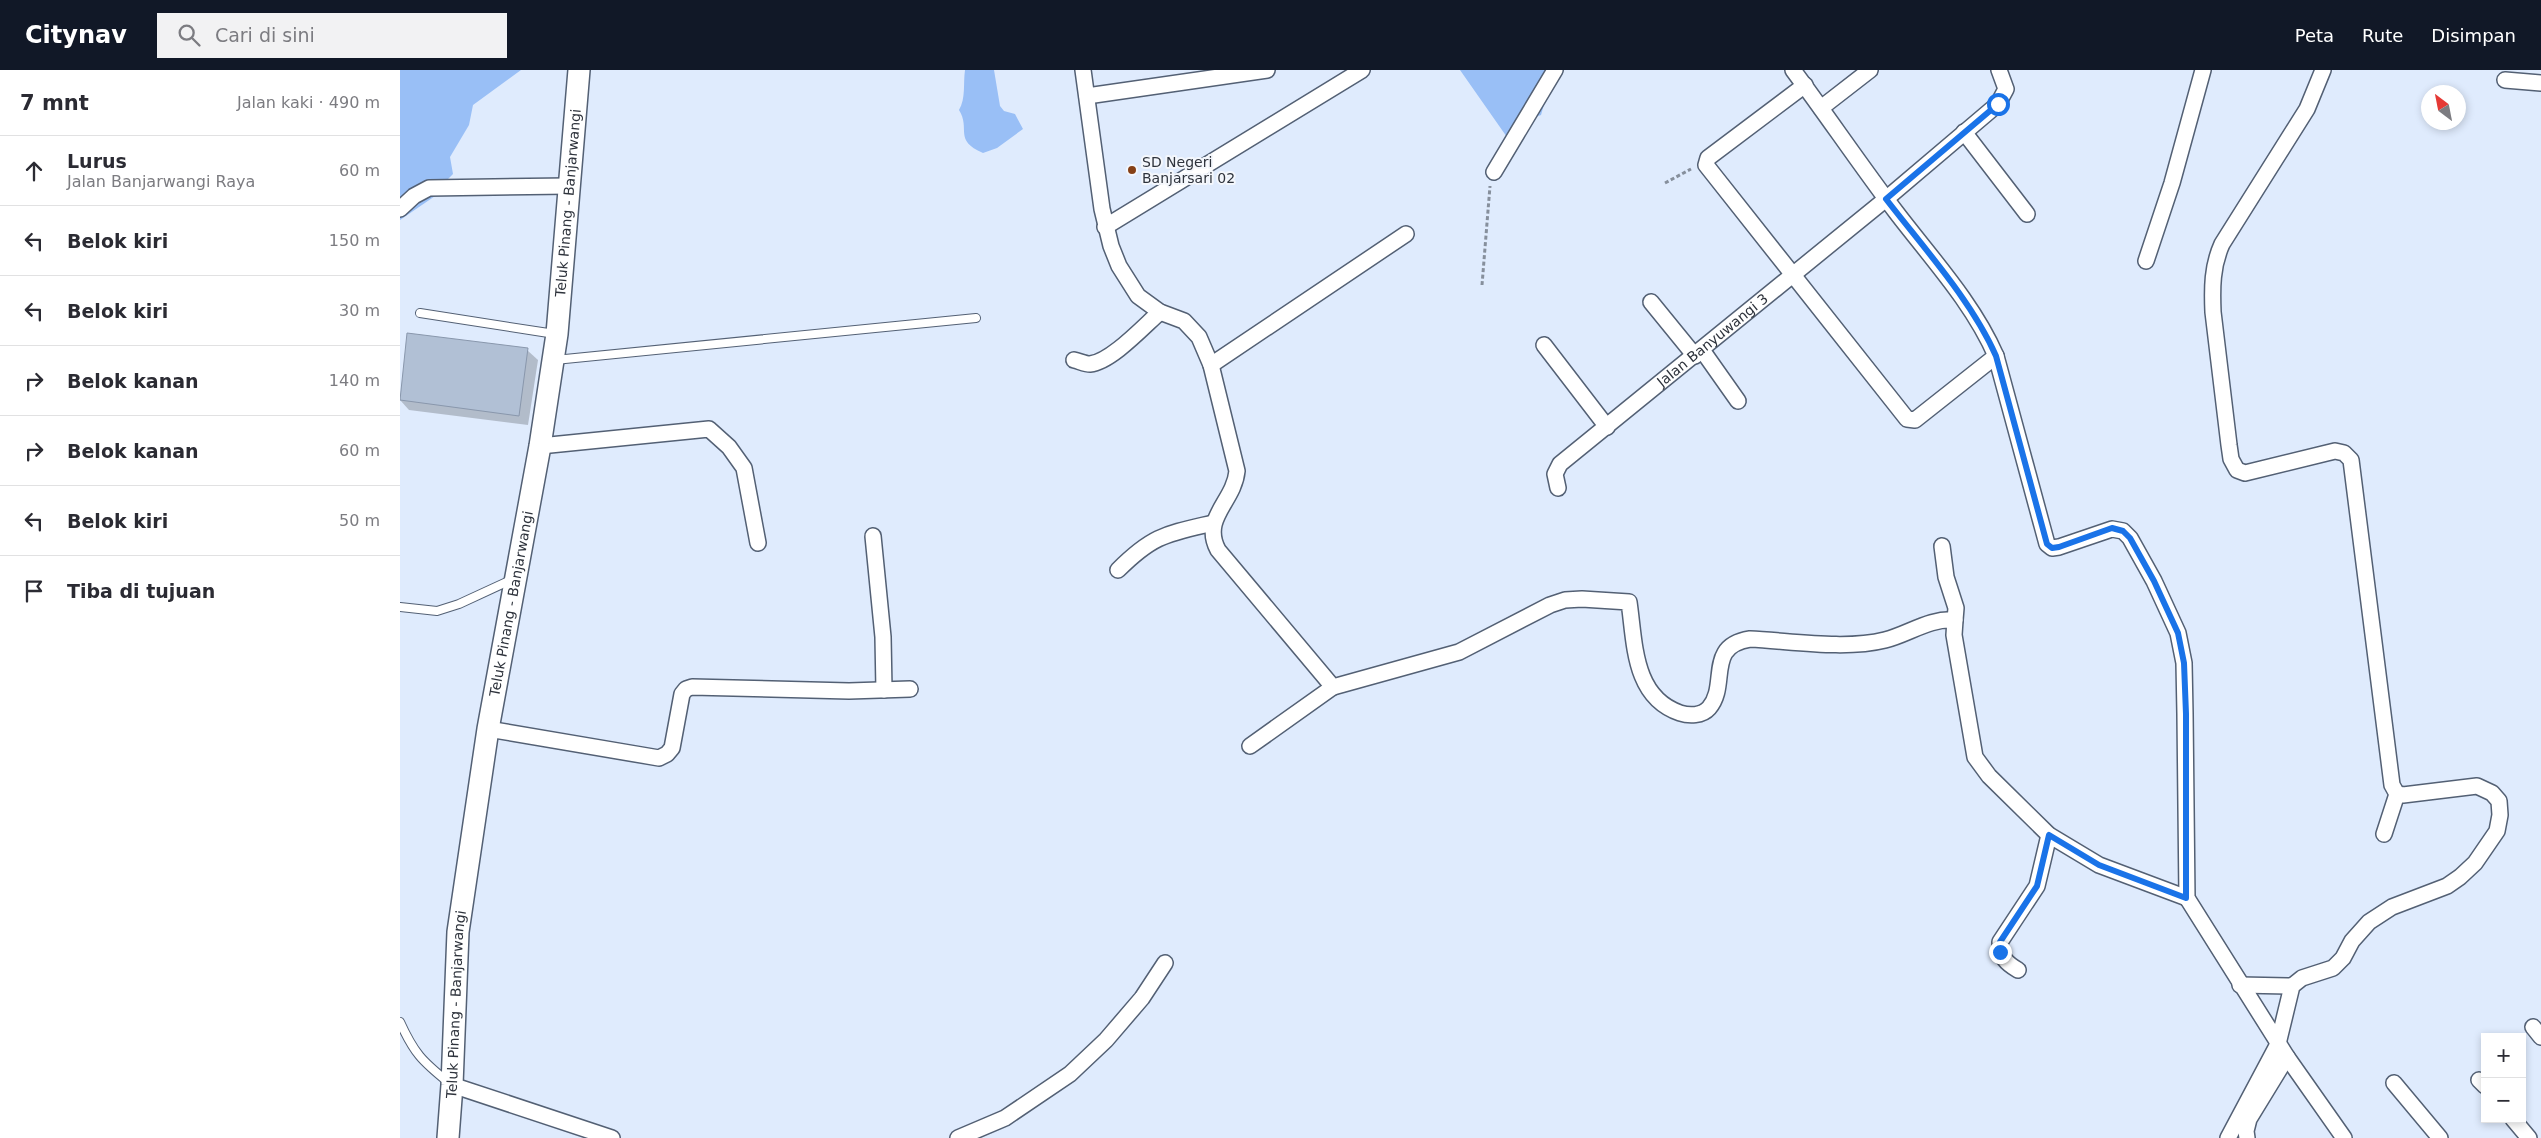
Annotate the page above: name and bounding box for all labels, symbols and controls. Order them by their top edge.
search box [157,13,507,58]
text: Citynav [25,21,127,49]
icon: search [175,21,203,49]
text: Cari di sini [215,24,315,46]
text: Peta [2295,25,2334,46]
text: Rute [2362,25,2403,46]
text: Disimpan [2431,25,2516,46]
north arrow [2421,85,2466,130]
text: 7 mnt [20,91,89,115]
text: Jalan kaki · 490 m [237,93,380,112]
route start [1987,93,2010,116]
street label: Teluk Pinang - Banjarwangi [552,108,584,298]
text: Lurus [67,150,127,172]
place label: SD Negeri Banjarsari 02 [1142,154,1235,186]
icon: ahead [20,157,48,185]
text: 60 m [339,161,380,180]
marker: SD Negeri Banjarsari 02 [1126,164,1138,176]
text: Jalan Banjarwangi Raya [67,172,255,191]
icon: left [20,227,48,255]
text: Belok kiri [67,230,168,252]
text: 150 m [329,231,380,250]
street label: Jalan Banyuwangi 3 [1653,290,1771,390]
icon: left [20,297,48,325]
text: Belok kiri [67,300,168,322]
text: 30 m [339,301,380,320]
icon: right [20,367,48,395]
text: Belok kanan [67,370,199,392]
text: 140 m [329,371,380,390]
icon: right [20,437,48,465]
text: Belok kanan [67,440,199,462]
text: 60 m [339,441,380,460]
icon: left [20,507,48,535]
street label: Teluk Pinang - Banjarwangi [486,509,536,699]
text: Belok kiri [67,510,168,532]
text: 50 m [339,511,380,530]
icon: arrive [20,577,48,605]
text: Tiba di tujuan [67,580,215,602]
street label: Teluk Pinang - Banjarwangi [443,909,469,1100]
route end [1989,941,2012,964]
map controls [2481,1033,2526,1123]
button: + [2481,1033,2526,1078]
button: − [2481,1078,2526,1123]

